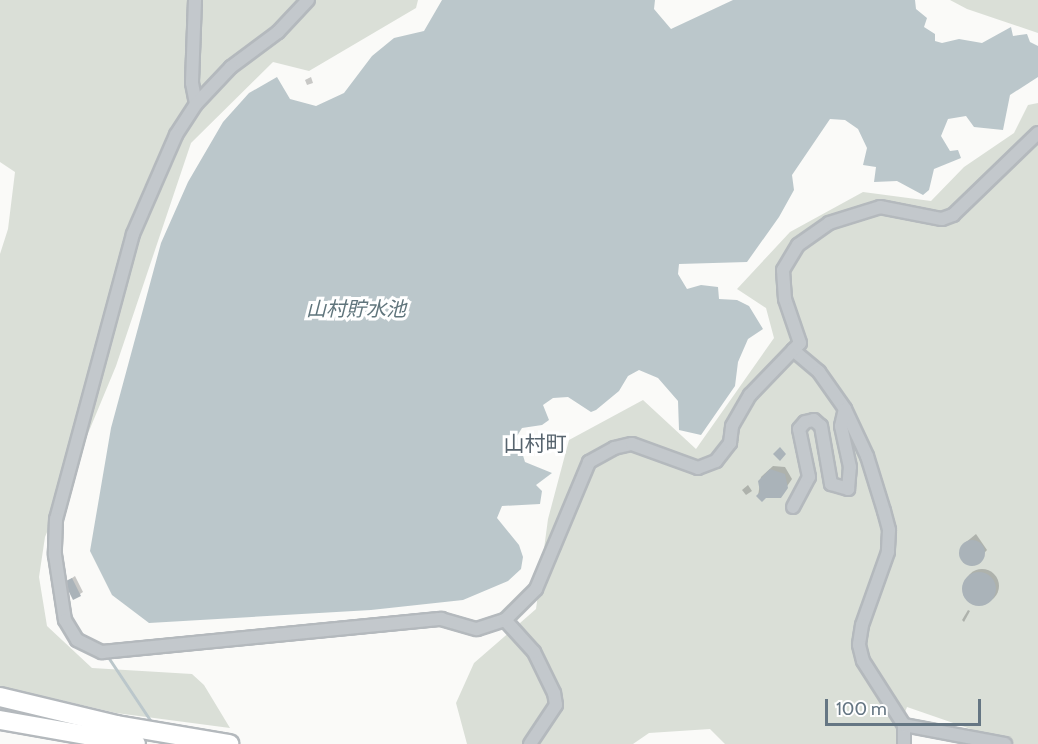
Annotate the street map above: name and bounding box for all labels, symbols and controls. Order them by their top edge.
water label: 山村貯水池 [306,297,406,321]
district label: 山村町 [504,431,566,457]
scale bar [828,687,984,725]
text: 100 m [836,698,887,720]

